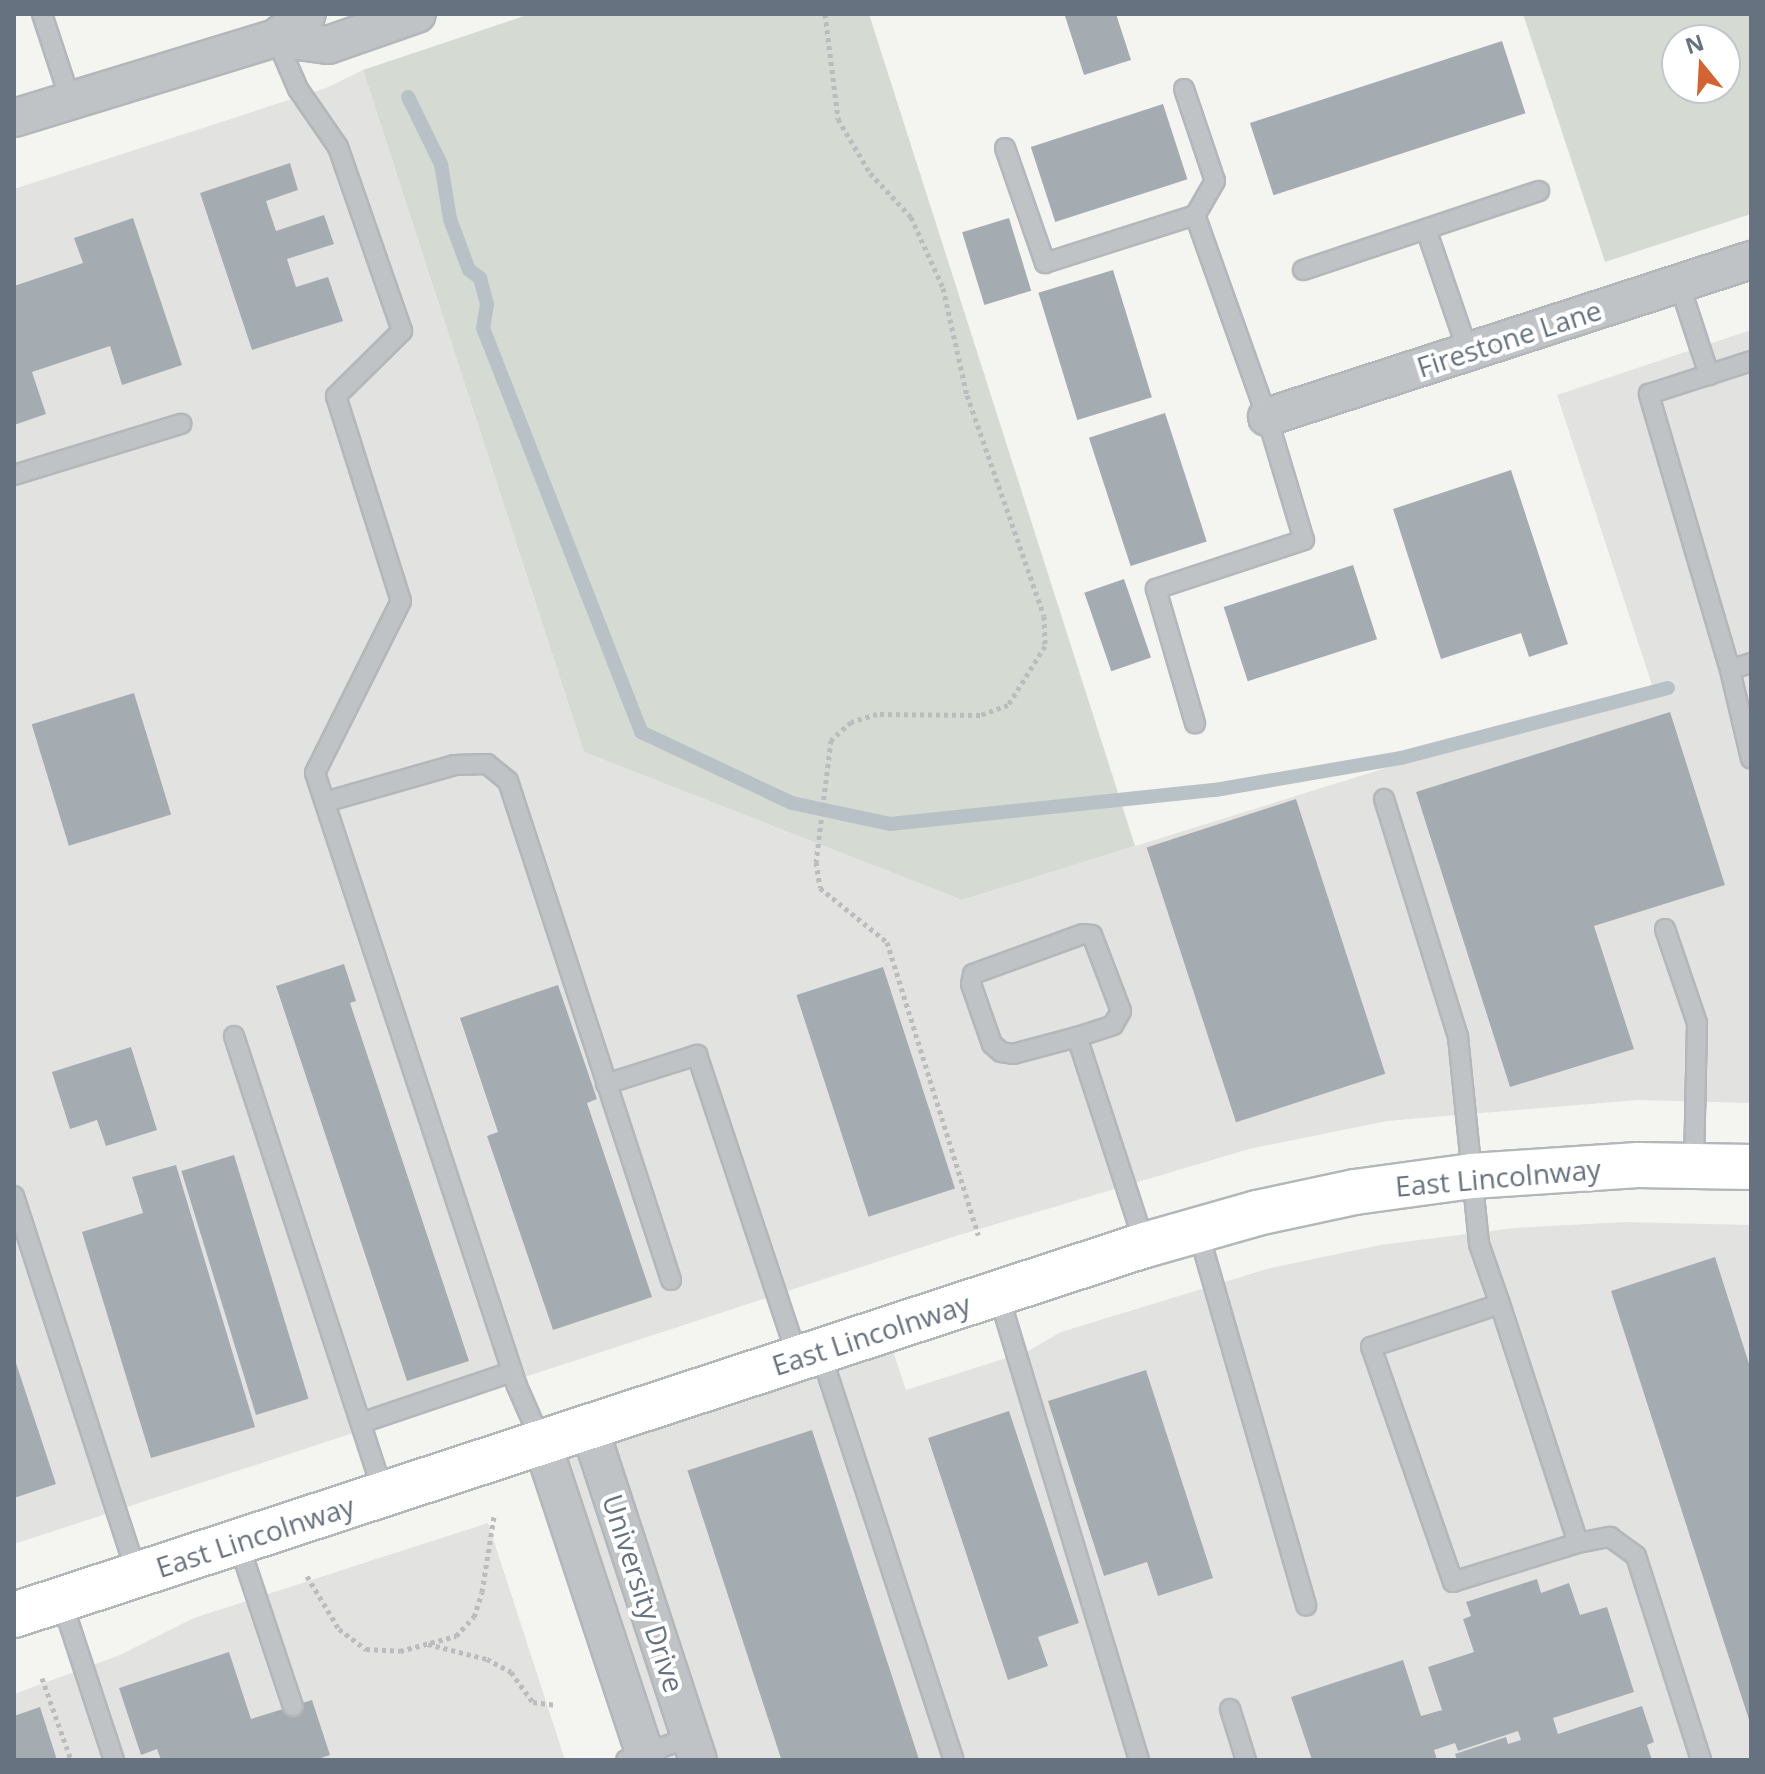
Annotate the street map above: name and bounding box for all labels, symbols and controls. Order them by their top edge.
north arrow [1661,24,1741,104]
text: N [1681,26,1707,60]
street label: Firestone Lane [1412,292,1606,384]
street label: East Lincolnway [1394,1151,1602,1203]
street label: East Lincolnway [768,1286,974,1382]
street label: East Lincolnway [152,1488,358,1584]
street label: University Drive [596,1490,692,1696]

